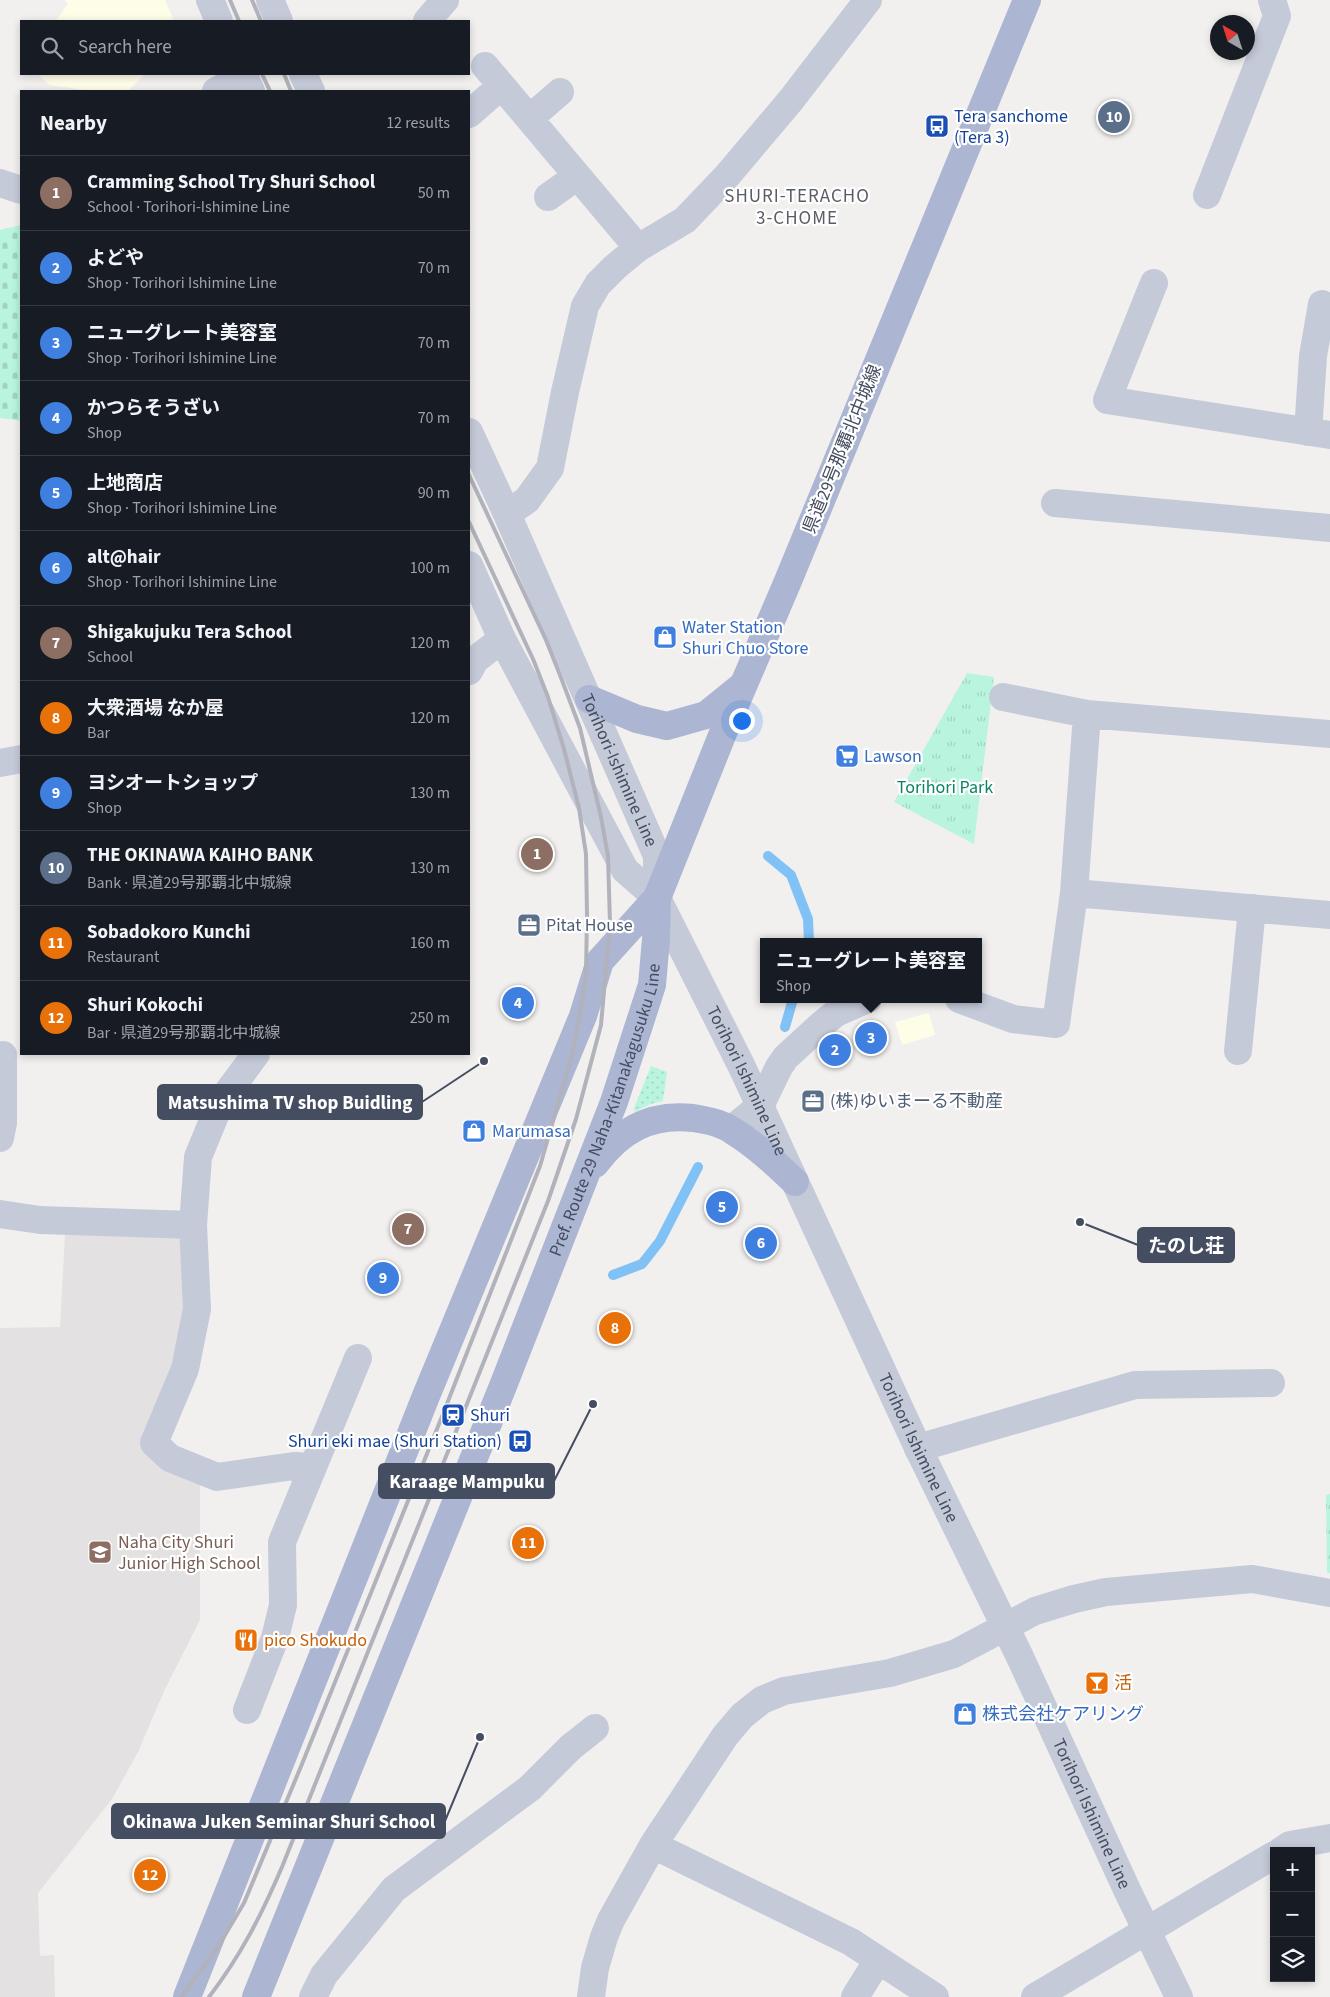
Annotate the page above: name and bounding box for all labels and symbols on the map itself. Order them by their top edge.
north arrow [1210,15,1255,60]
pin: 10 [1098,98,1130,136]
place label: Tera sanchome (Tera 3) [954,104,1068,150]
bus stop icon: Tera sanchome (Tera 3) [924,113,950,139]
district label: SHURI-TERACHO 3-CHOME [724,183,870,232]
street label: 県道29号那覇北中城線 [797,361,888,537]
place label: Water Station Shuri Chuo Store [682,615,809,661]
shop icon: Water Station Shuri Chuo Store [652,624,678,650]
street label: Torihori-Ishimine Line [574,690,663,851]
your location [729,708,755,734]
supermarket icon: Lawson [834,743,860,769]
place label: Lawson [864,744,922,769]
park label: Torihori Park [897,775,993,800]
pin: 1 [521,835,553,873]
office icon: Pitat House [516,912,542,938]
place label: Pitat House [546,913,633,938]
street label: Pref. Route 29 Naha-Kitanakagusuku Line [543,962,667,1260]
pin: 4 [502,984,534,1022]
street label: Torihori Ishimine Line [700,1002,793,1160]
pin: 3 [855,1019,887,1057]
pin: 2 [819,1031,851,1069]
callout: Matsushima TV shop Buidling [158,1085,422,1119]
office icon: (株)ゆいまーる不動産 [800,1088,826,1114]
place label: (株)ゆいまーる不動産 [830,1089,1003,1114]
text: Matsushima TV shop Buidling [168,1090,412,1117]
shop icon: Marumasa [461,1118,487,1144]
place label: Marumasa [492,1119,571,1144]
pin: 5 [706,1188,738,1226]
pin: 7 [392,1210,424,1248]
pin: 6 [745,1224,777,1262]
callout: たのし荘 [1138,1228,1234,1262]
text: たのし荘 [1148,1233,1224,1260]
pin: 9 [367,1259,399,1297]
pin: 8 [599,1309,631,1347]
street label: Torihori Ishimine Line [872,1369,965,1527]
station icon: Shuri [440,1402,466,1428]
place label: Shuri [470,1403,510,1428]
bus stop icon: Shuri eki mae (Shuri Station) [507,1428,533,1454]
place label: Shuri eki mae (Shuri Station) [288,1429,502,1454]
callout: Karaage Mampuku [379,1464,554,1498]
text: Karaage Mampuku [389,1469,545,1496]
pin: 11 [512,1524,544,1562]
place label: Naha City Shuri Junior High School [118,1530,261,1576]
school or university icon: Naha City Shuri Junior High School [87,1539,113,1565]
restaurant icon: pico Shokudo [233,1627,259,1653]
place label: pico Shokudo [264,1628,367,1653]
bar icon: 活 [1084,1670,1110,1696]
place label: 活 [1114,1671,1132,1696]
shop icon: 株式会社ケアリング [952,1701,978,1727]
place label: 株式会社ケアリング [982,1702,1144,1727]
street label: Torihori Ishimine Line [1046,1734,1137,1893]
callout: Okinawa Juken Seminar Shuri School [112,1804,445,1838]
text: Okinawa Juken Seminar Shuri School [123,1809,436,1836]
pin: 12 [134,1856,166,1894]

